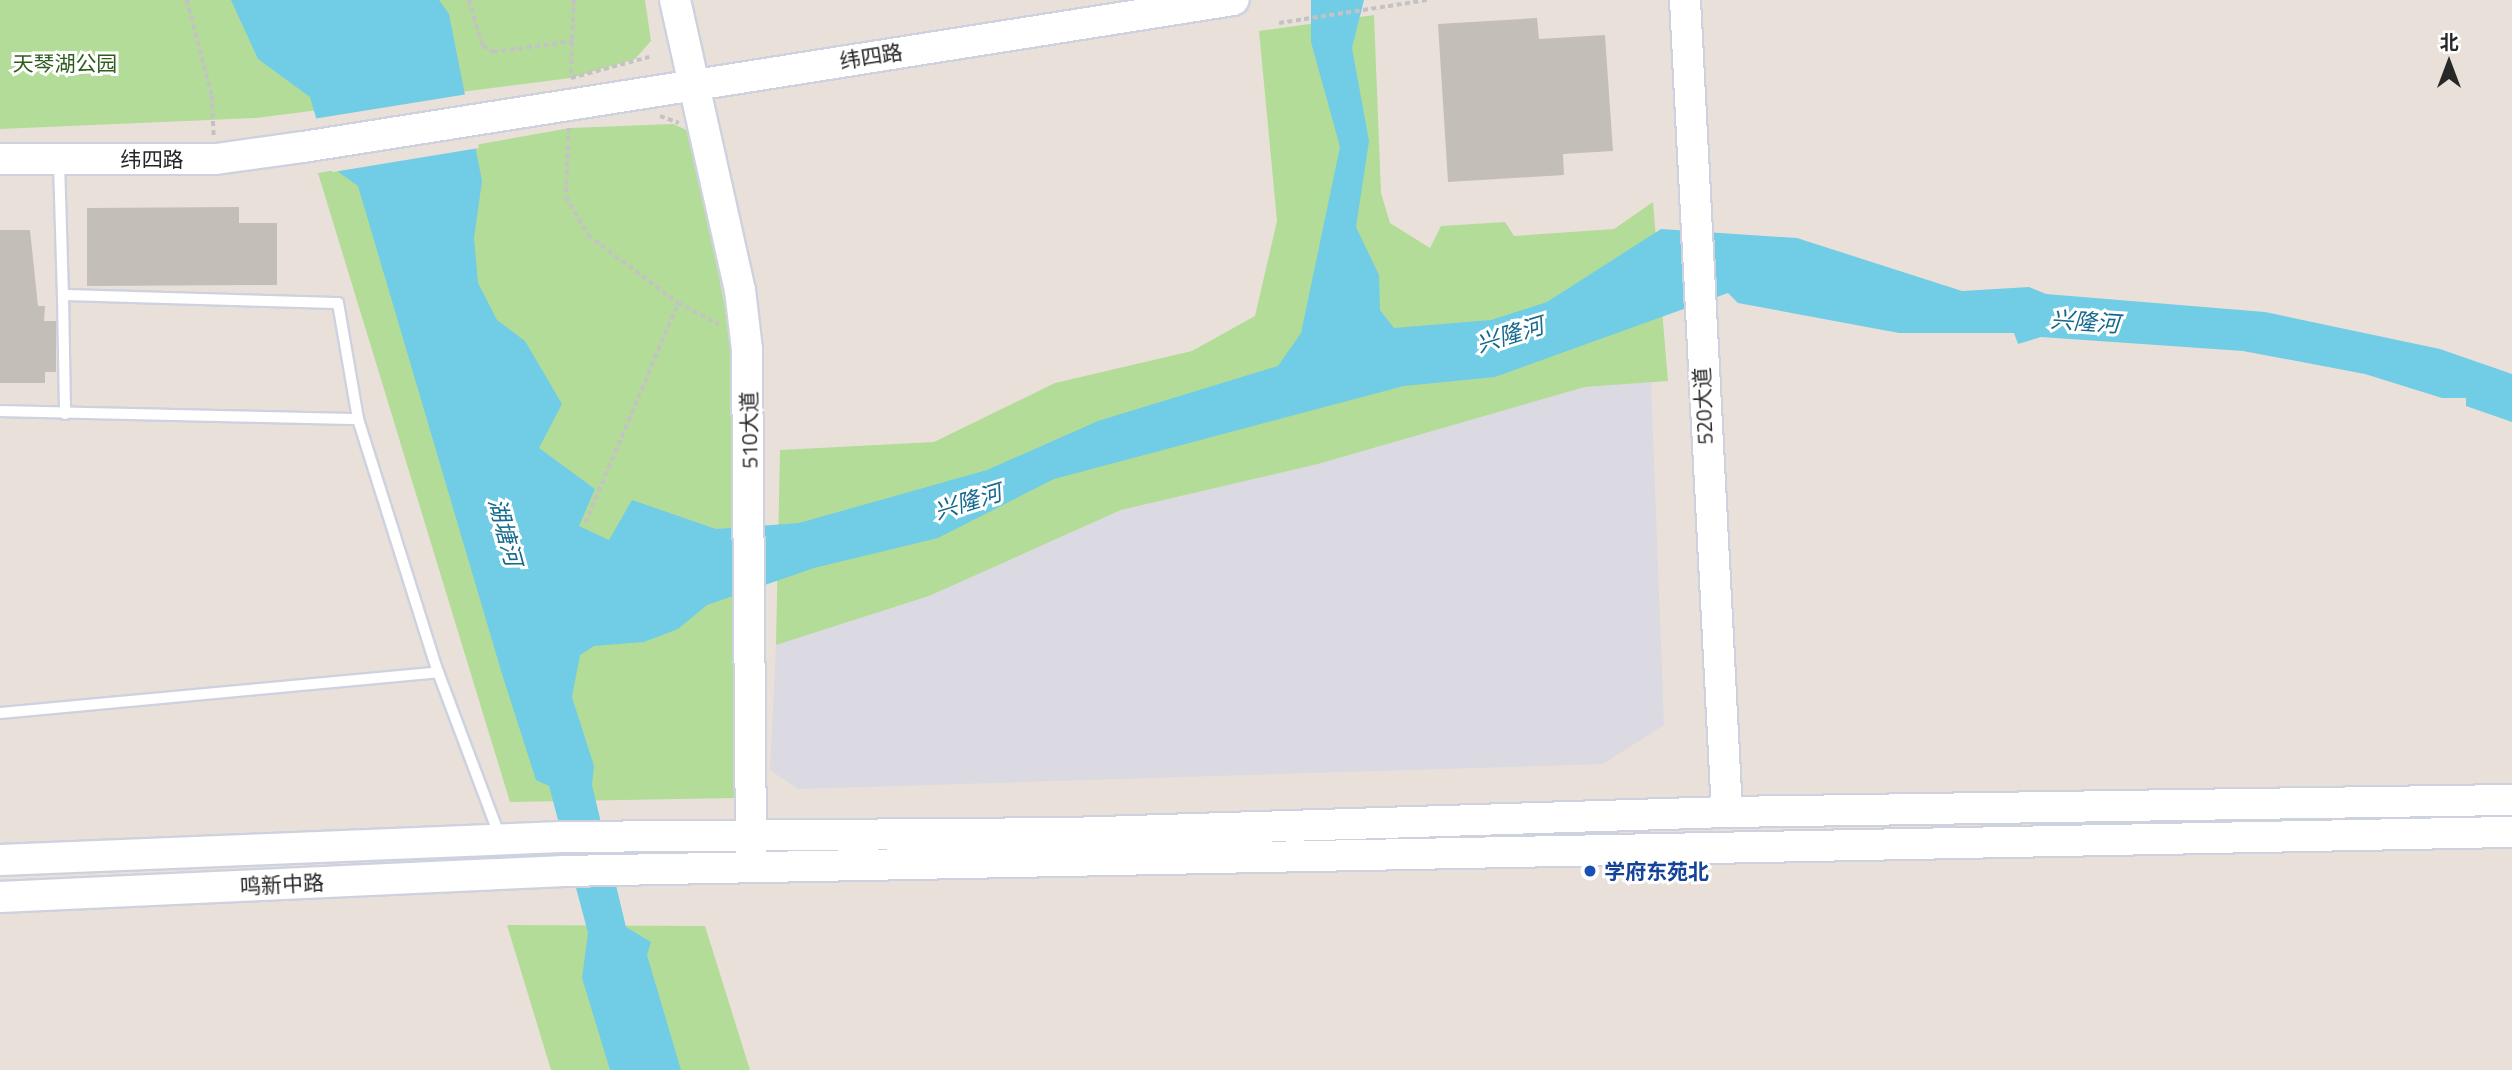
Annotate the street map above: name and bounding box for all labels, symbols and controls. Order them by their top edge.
text: 北 [2439,27,2459,56]
north arrow [2414,28,2484,98]
street label: 纬四路 [838,39,904,73]
park label: 天琴湖公园 [13,50,117,76]
street label: 纬四路 [121,146,183,172]
water label: 兴隆河 [2050,306,2120,338]
water label: 兴隆河 [1473,312,1547,358]
street label: 520大道 [1688,367,1718,445]
street label: 510大道 [736,391,762,469]
water label: 兴隆河 [931,479,1005,525]
water label: 湖塘河 [483,495,527,569]
place label: 学府东苑北 [1604,858,1709,884]
marker: 学府东苑北 [1582,863,1598,879]
street label: 鸣新中路 [239,869,325,899]

